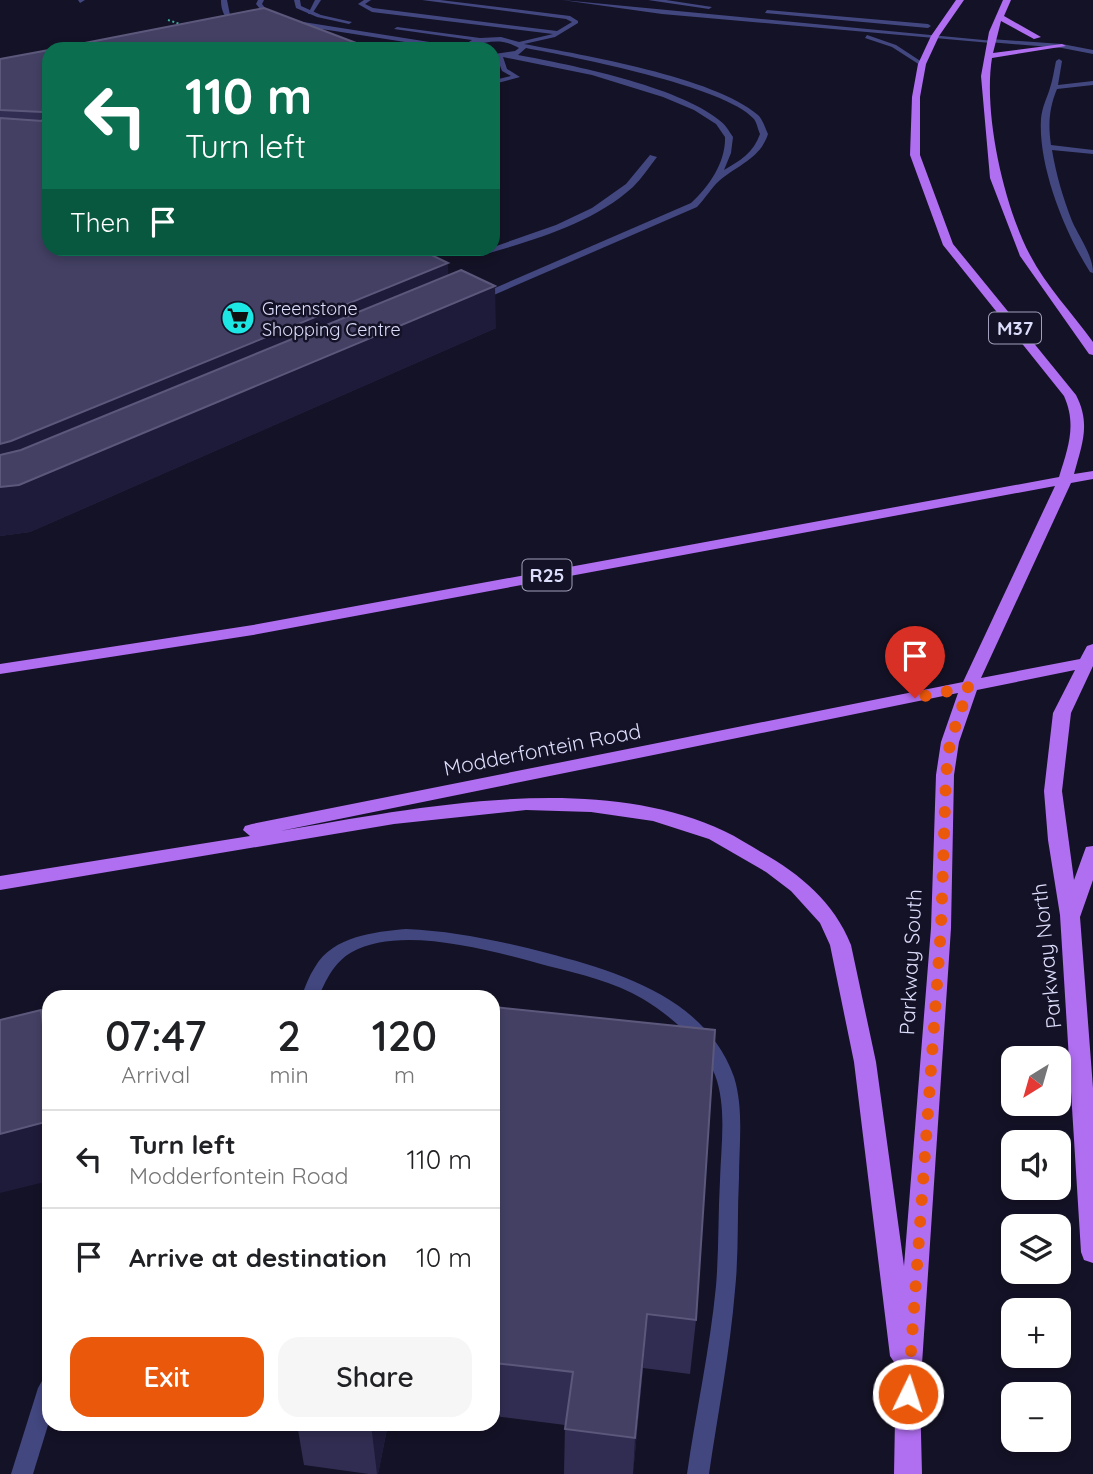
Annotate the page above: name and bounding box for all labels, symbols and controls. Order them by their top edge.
text: 110 m [185,65,312,126]
icon: left [70,70,161,161]
text: Turn left [185,126,306,166]
icon: arrive [144,203,182,241]
text: Then [70,206,130,239]
place label: Greenstone Shopping Centre [262,297,401,341]
supermarket icon: Greenstone Shopping Centre [219,299,257,337]
road number: M37 [989,312,1041,344]
road number: R25 [522,560,572,590]
pin [885,626,945,698]
icon: arrive [896,637,934,675]
street label: Modderfontein Road [441,717,643,781]
street label: Parkway North [1025,882,1067,1030]
street label: Parkway South [893,888,927,1036]
text: 07:47 [105,1009,207,1062]
text: 2 [277,1009,301,1062]
text: 120 [372,1009,437,1062]
north arrow [1001,1046,1071,1116]
map controls [1001,1046,1071,1452]
text: Arrival [121,1060,190,1089]
text: min [270,1060,309,1089]
text: m [394,1060,415,1089]
text: Turn left [129,1128,236,1161]
button: sound [1001,1130,1071,1200]
icon: left [70,1140,108,1178]
text: 110 m [406,1143,472,1176]
text: Modderfontein Road [129,1161,348,1190]
button: layers [1001,1214,1071,1284]
icon: arrive [70,1238,108,1276]
text: Arrive at destination [129,1241,387,1274]
text: 10 m [416,1241,472,1274]
button: + [1001,1298,1071,1368]
button: Exit [70,1337,264,1417]
button: Share [278,1337,472,1417]
position arrow [871,1357,945,1431]
button: − [1001,1382,1071,1452]

